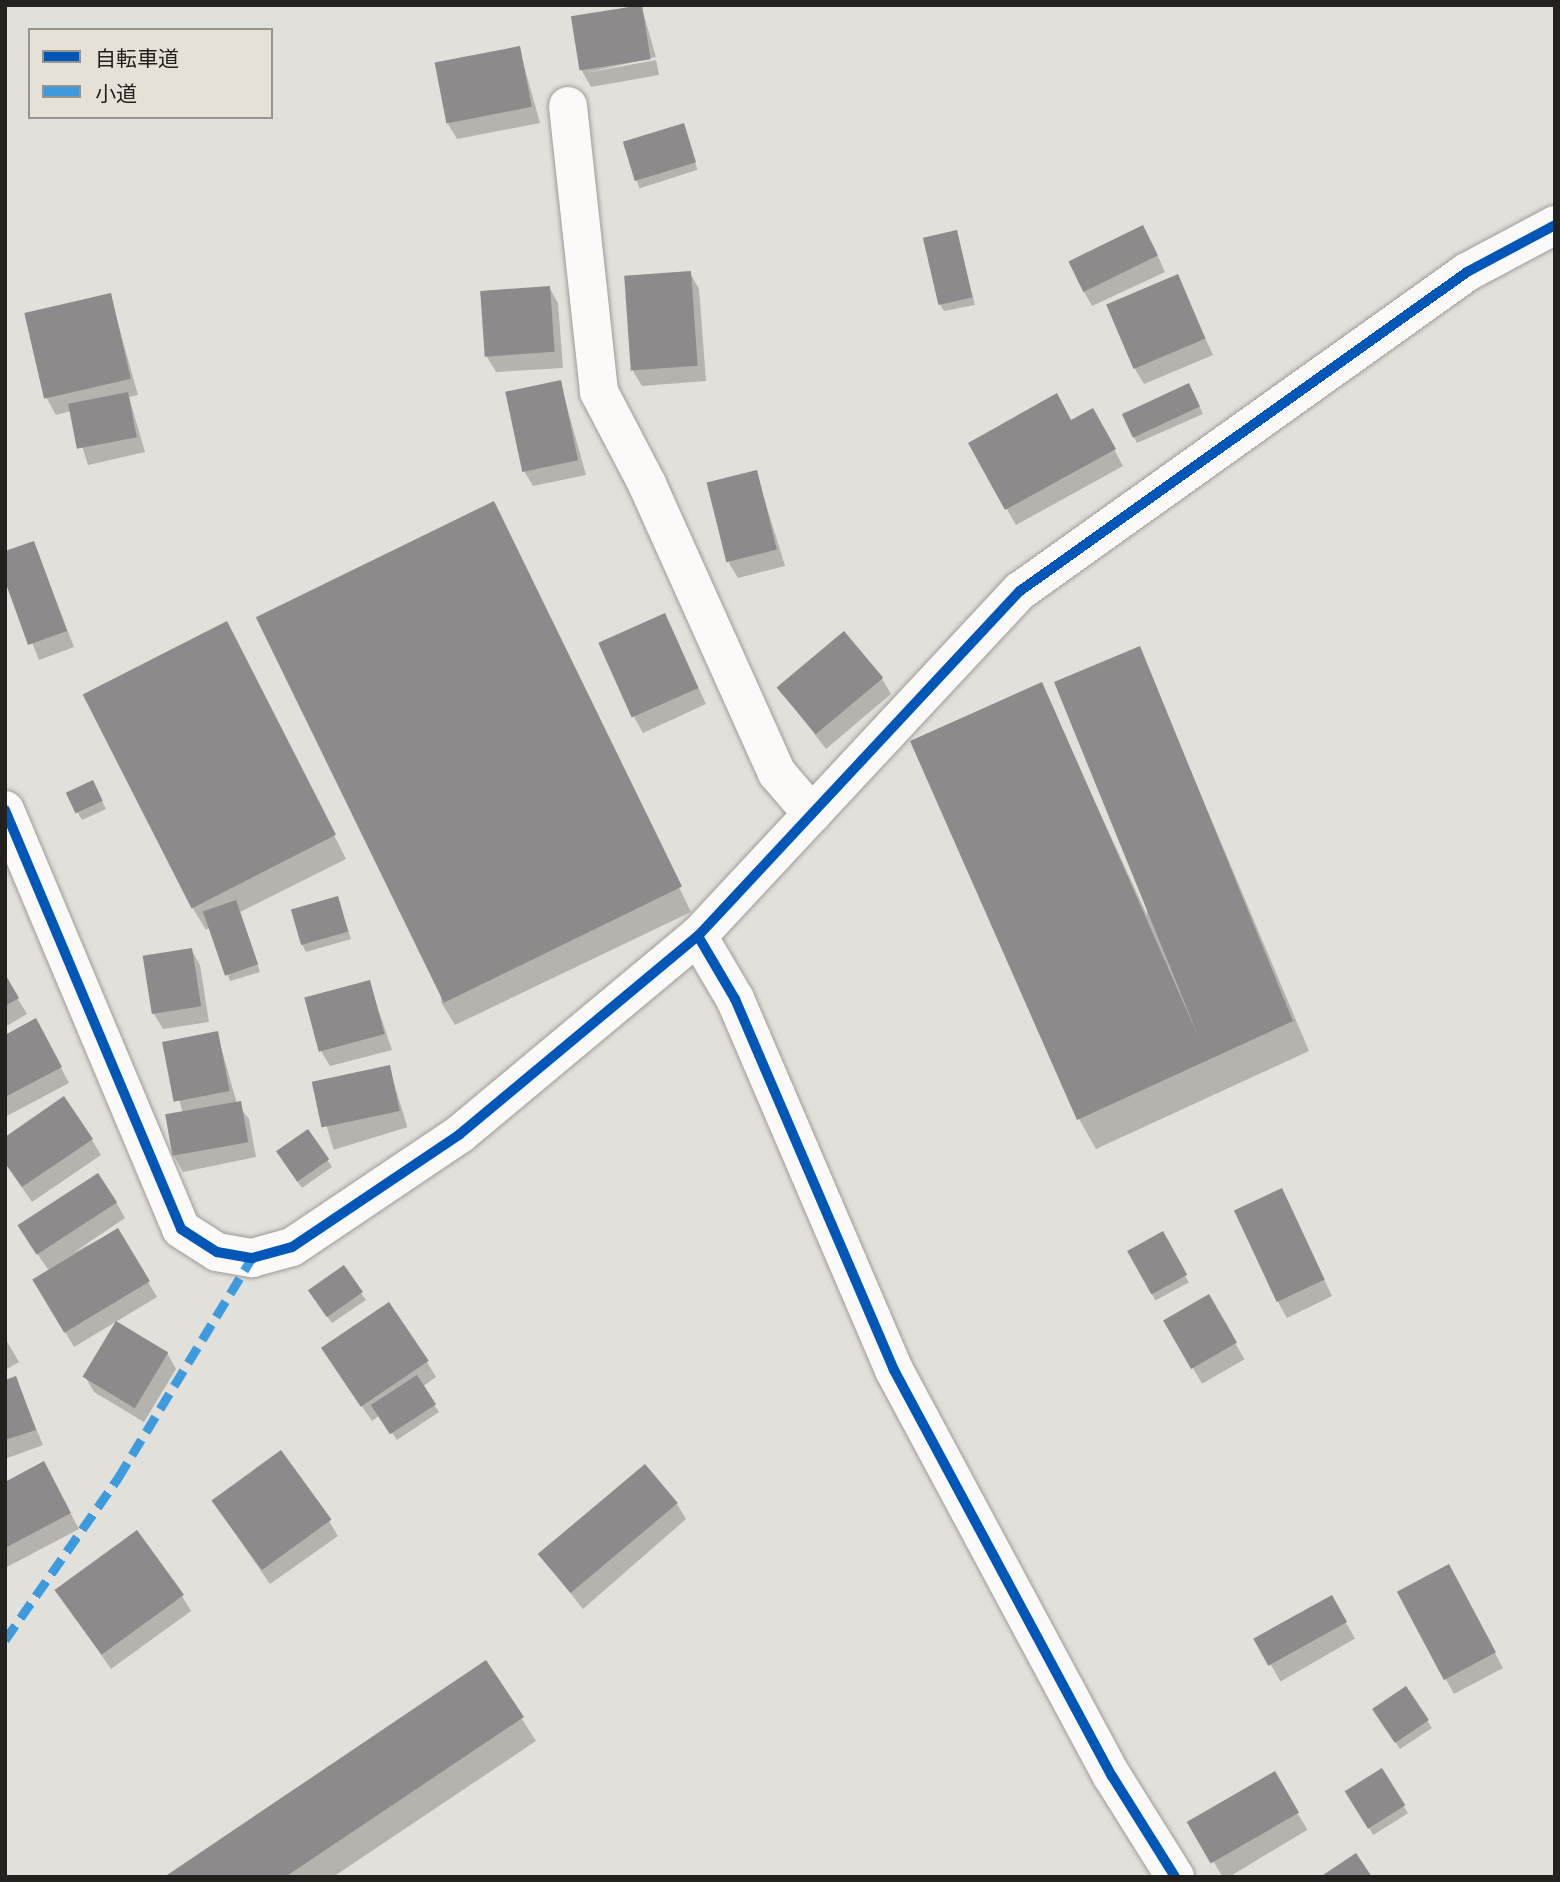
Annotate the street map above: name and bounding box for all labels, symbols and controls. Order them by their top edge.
legend [28,28,273,119]
text: 自転車道 [95,45,179,70]
text: 小道 [95,80,137,105]

